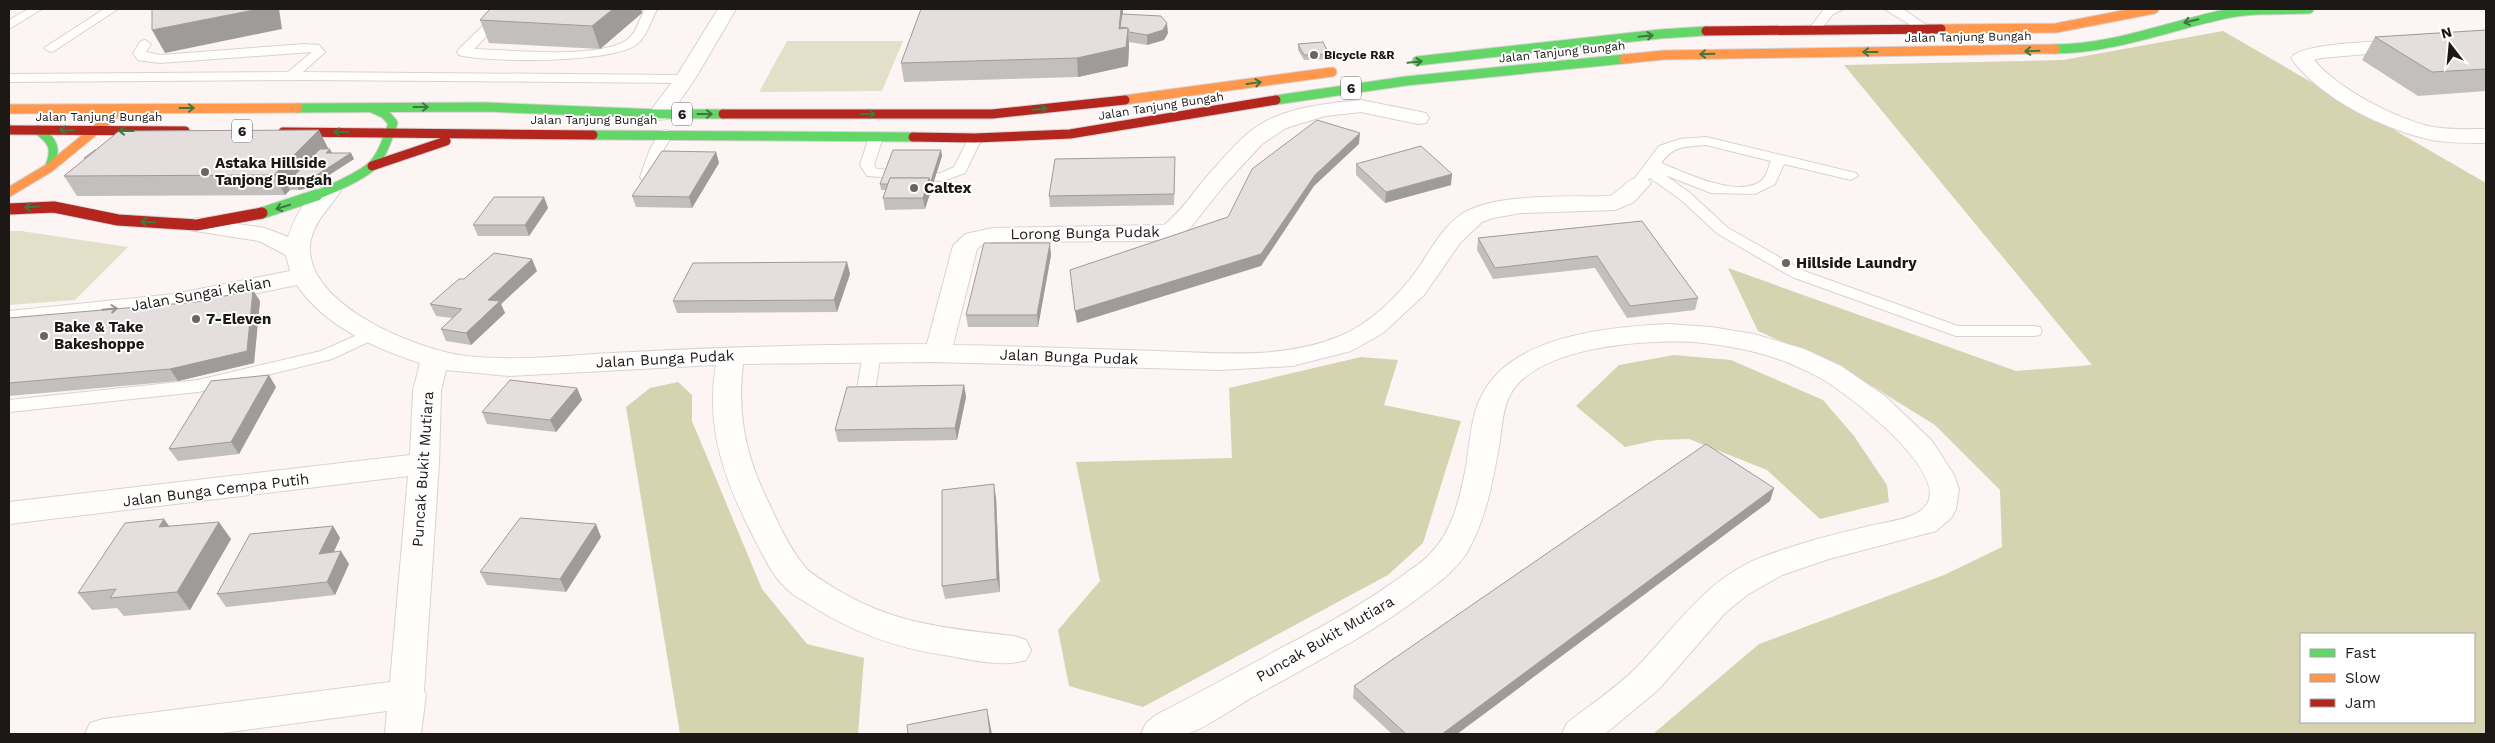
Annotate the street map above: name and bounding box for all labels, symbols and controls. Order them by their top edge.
one-way arrow [2184,17,2200,26]
north arrow [2425,20,2475,70]
text: N [2439,23,2454,42]
street label: Jalan Tanjung Bungah [1904,29,2032,45]
one-way arrow [1637,31,1653,41]
street label: Jalan Tanjung Bungah [1498,38,1626,66]
one-way arrow [2024,46,2040,55]
one-way arrow [1862,47,1878,57]
place label: Bicycle R&R [1324,48,1395,62]
marker: Bicycle R&R [1308,49,1320,61]
one-way arrow [1699,49,1716,59]
one-way arrow [1406,57,1422,67]
road number: 6 [1341,76,1361,100]
one-way arrow [1245,78,1261,88]
street label: Jalan Tanjung Bungah [1097,89,1225,123]
one-way arrow [412,102,428,112]
road number: 6 [672,102,692,126]
one-way arrow [179,103,195,113]
one-way arrow [1032,105,1048,114]
one-way arrow [697,109,713,119]
one-way arrow [860,109,876,119]
street label: Jalan Tanjung Bungah [35,110,163,124]
street label: Jalan Tanjung Bungah [530,113,658,127]
road number: 6 [232,120,252,142]
one-way arrow [59,125,75,135]
one-way arrow [118,126,134,136]
one-way arrow [333,127,350,137]
place label: Astaka Hillside Tanjong Bungah [215,154,332,189]
marker: Astaka Hillside Tanjong Bungah [199,166,211,178]
place label: Caltex [924,179,971,197]
marker: Caltex [908,182,920,194]
one-way arrow [24,203,40,212]
one-way arrow [275,203,291,213]
one-way arrow [141,218,157,227]
street label: Lorong Bunga Pudak [1010,223,1160,243]
place label: Hillside Laundry [1796,254,1917,272]
marker: Hillside Laundry [1780,257,1792,269]
street label: Jalan Sungai Kelian [129,273,273,315]
one-way arrow [101,304,117,314]
place label: 7-Eleven [206,310,271,328]
marker: 7-Eleven [190,313,202,325]
place label: Bake & Take Bakeshoppe [54,318,145,353]
marker: Bake & Take Bakeshoppe [38,330,50,342]
street label: Jalan Bunga Pudak [595,346,735,372]
street label: Jalan Bunga Pudak [999,346,1139,368]
street label: Puncak Bukit Mutiara [409,390,437,547]
street label: Jalan Bunga Cempa Putih [122,470,310,510]
street label: Puncak Bukit Mutiara [1253,592,1397,686]
legend [2300,633,2475,723]
text: Fast [2345,644,2377,662]
text: Slow [2345,669,2381,687]
text: Jam [2345,694,2376,712]

